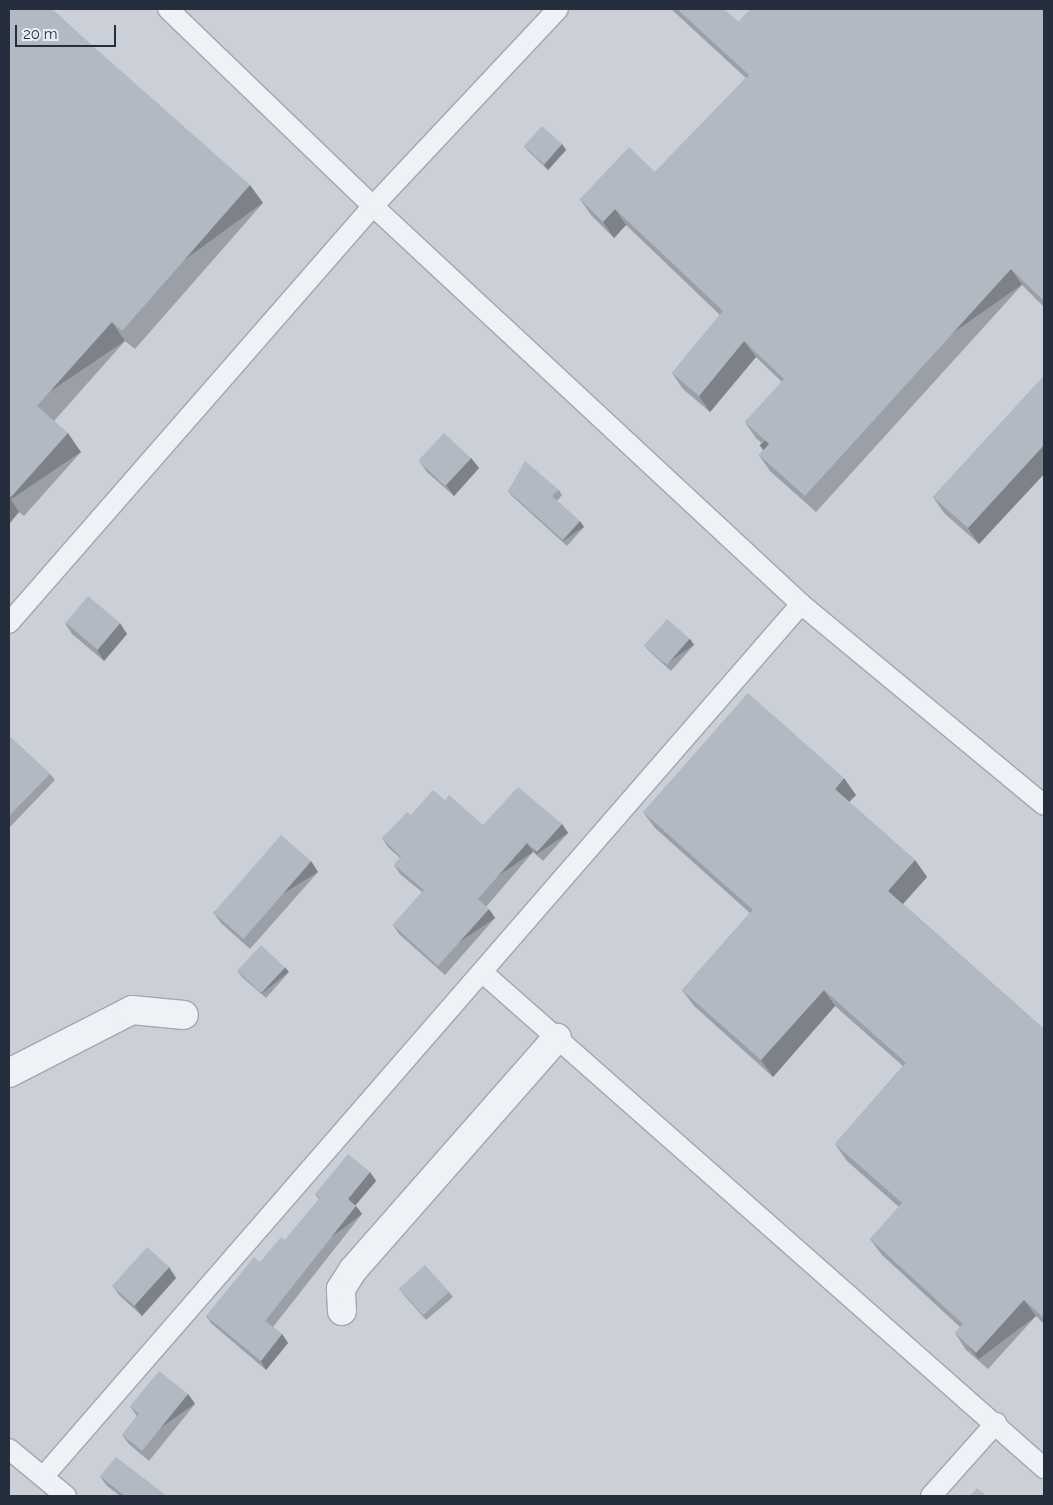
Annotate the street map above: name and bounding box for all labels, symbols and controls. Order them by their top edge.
scale bar [18,15,119,47]
text: 20 m [23,25,58,43]

